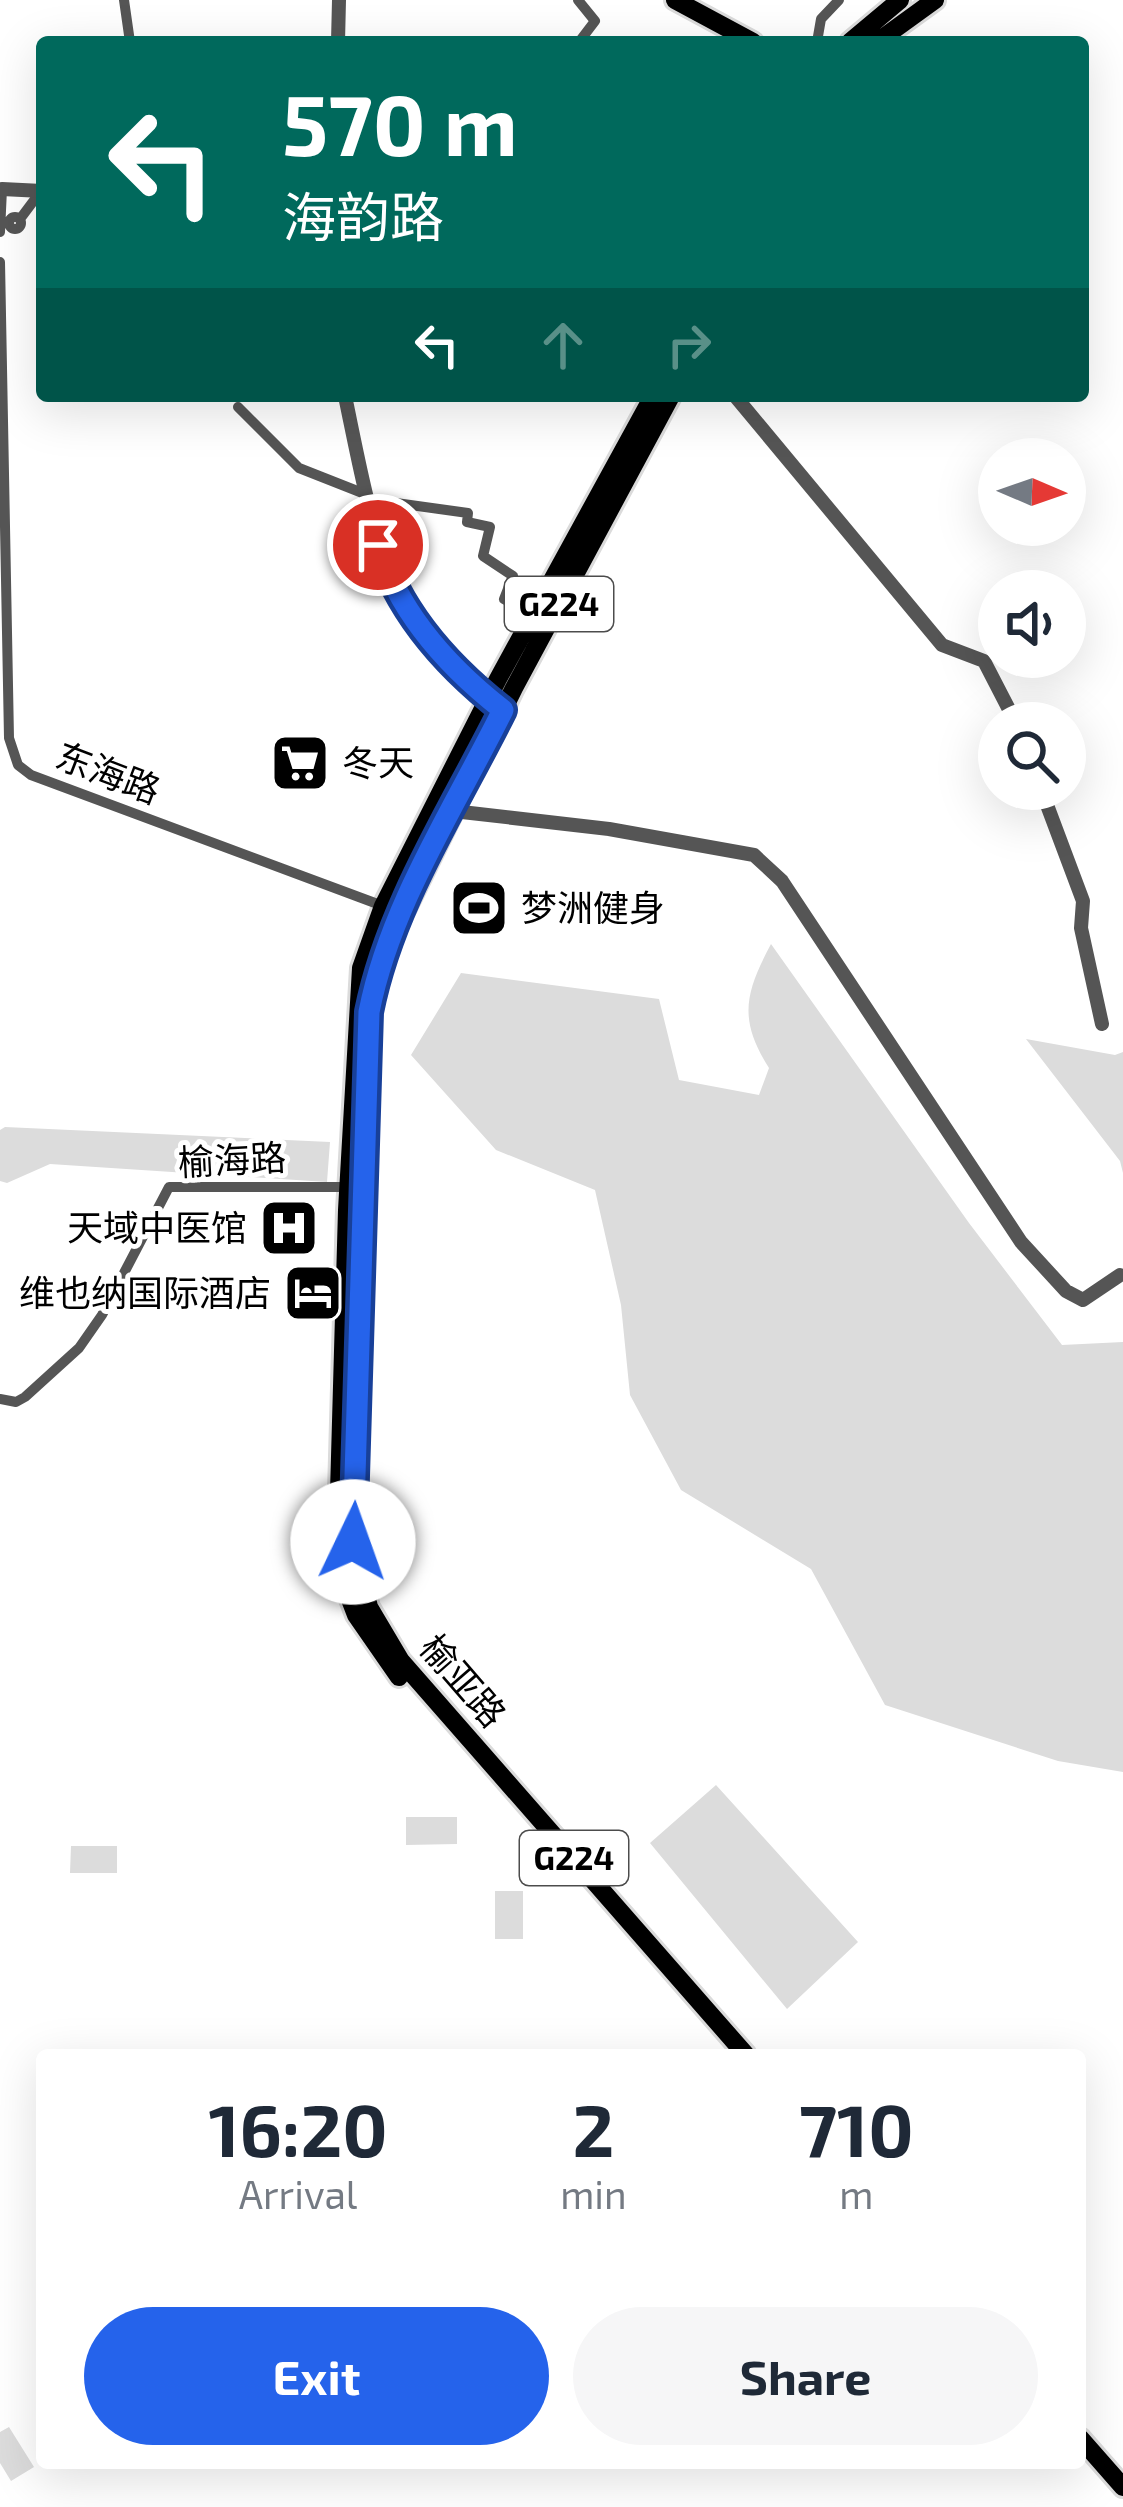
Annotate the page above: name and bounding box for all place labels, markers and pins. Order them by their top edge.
pin [327,494,429,596]
supermarket icon: 冬天 [269,732,331,794]
place label: 冬天 [342,740,414,783]
sports icon: 梦洲健身 [448,877,510,939]
place label: 梦洲健身 [521,885,665,928]
hospital icon: 天域中医馆 [258,1197,320,1259]
place label: 天域中医馆 [67,1205,247,1248]
hotel icon: 维也纳国际酒店 [282,1262,344,1324]
place label: 维也纳国际酒店 [19,1270,271,1313]

